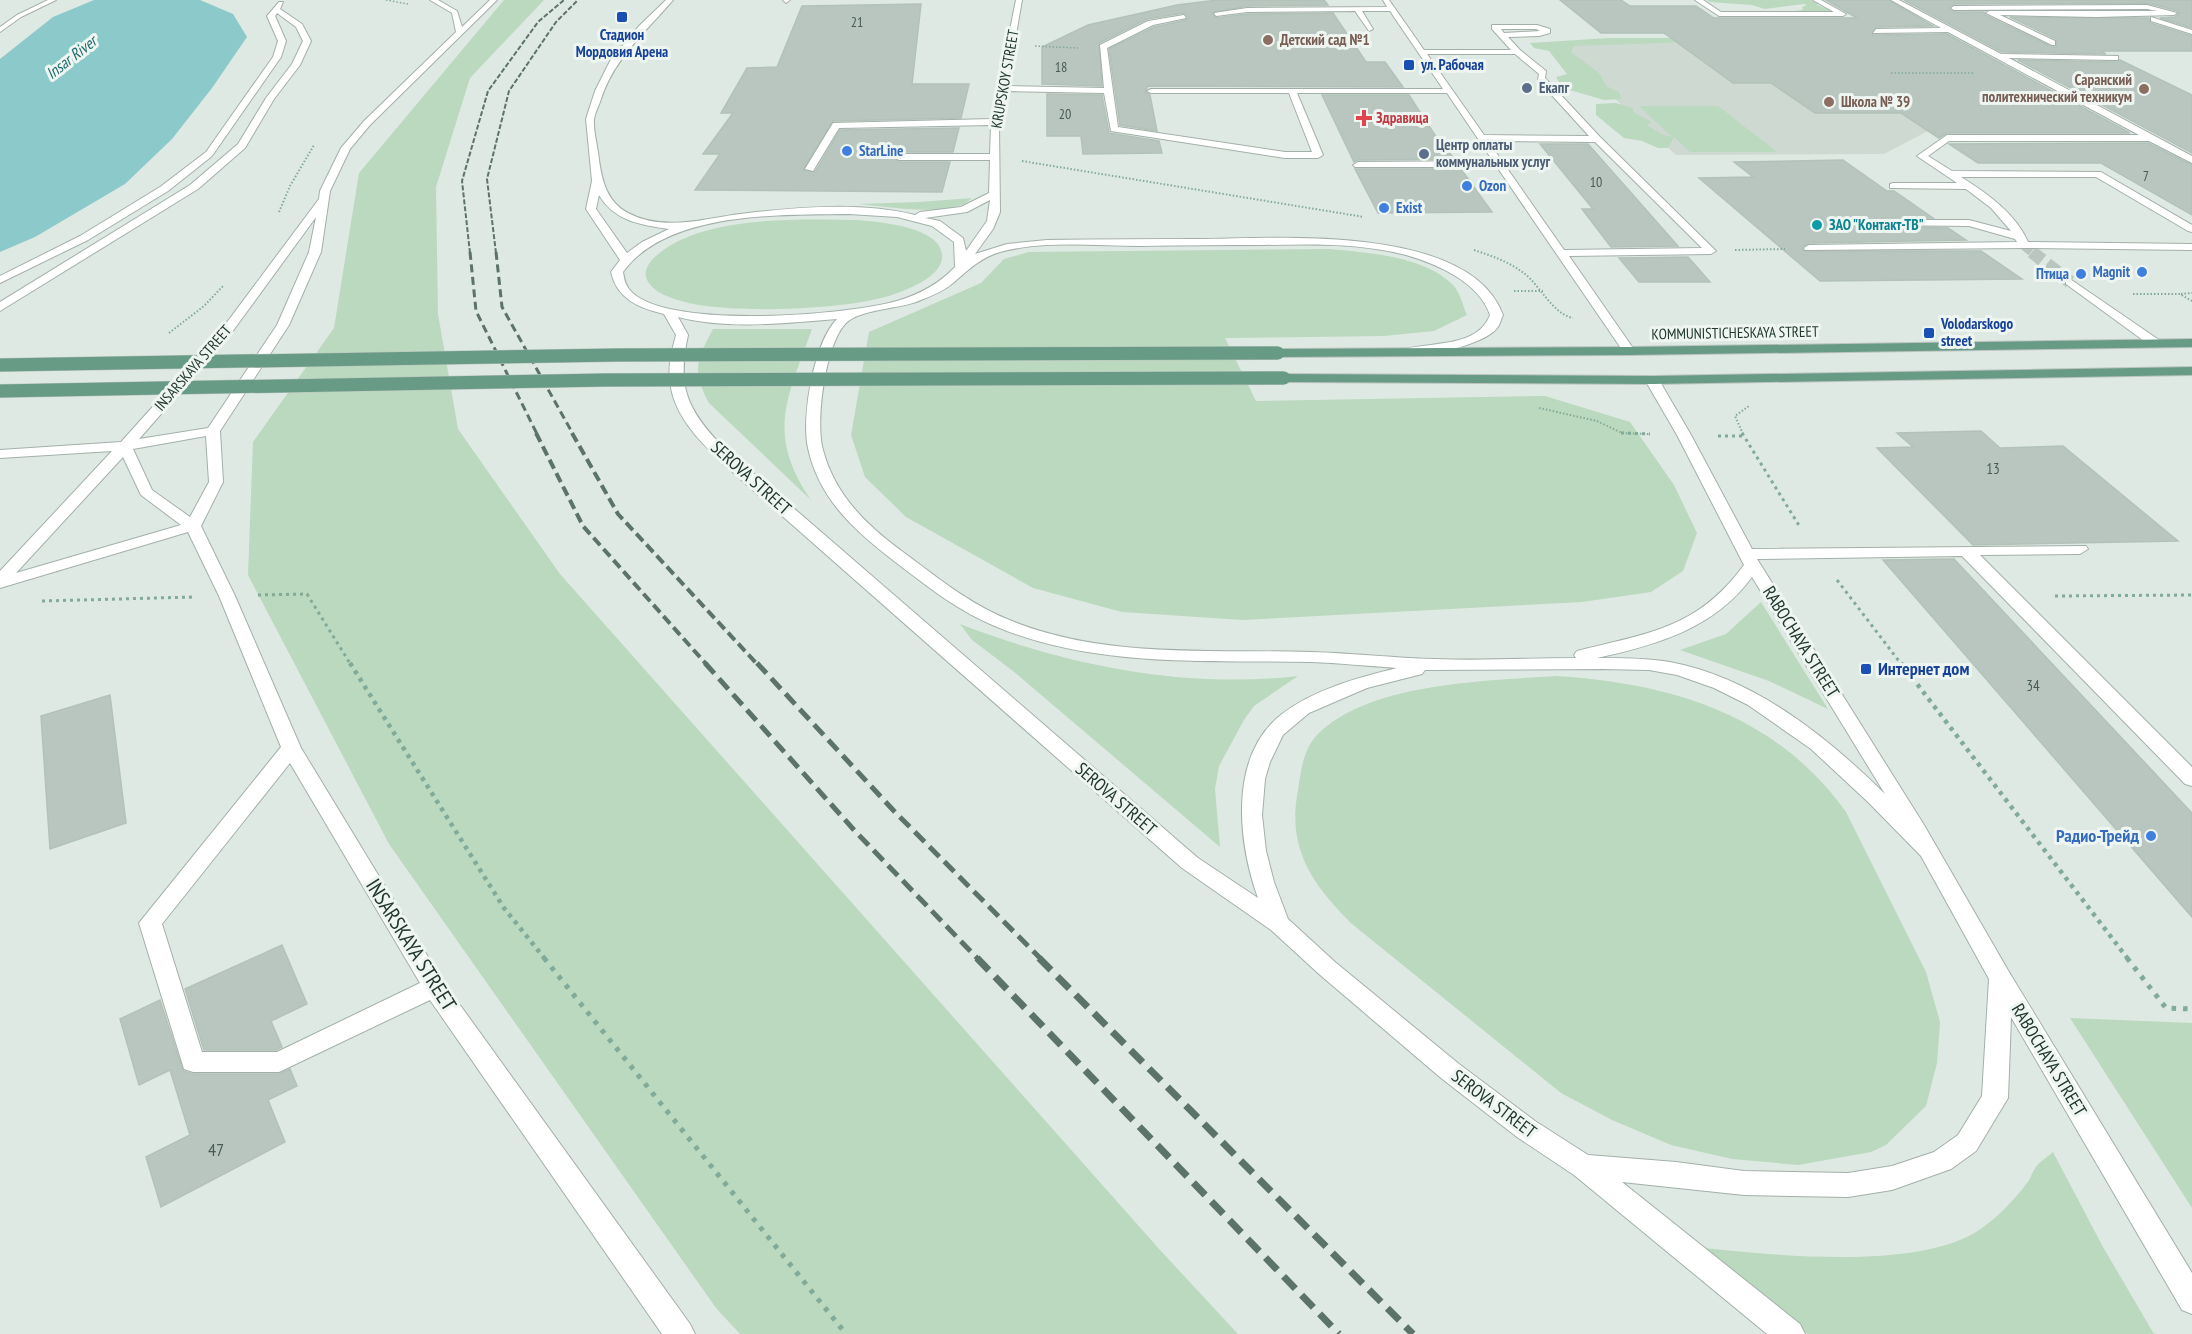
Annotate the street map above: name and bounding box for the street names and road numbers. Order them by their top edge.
street label: KRUPSKOY STREET [986,28,1023,130]
street label: INSARSKAYA STREET [150,321,235,415]
street label: KOMMUNISTICHESKAYA STREET [1651,322,1819,343]
street label: SEROVA STREET [706,436,796,520]
street label: RABOCHAYA STREET [1758,582,1845,702]
street label: SEROVA STREET [1071,757,1162,840]
street label: INSARSKAYA STREET [360,874,463,1016]
street label: RABOCHAYA STREET [2007,999,2092,1120]
street label: SEROVA STREET [1447,1064,1541,1143]

